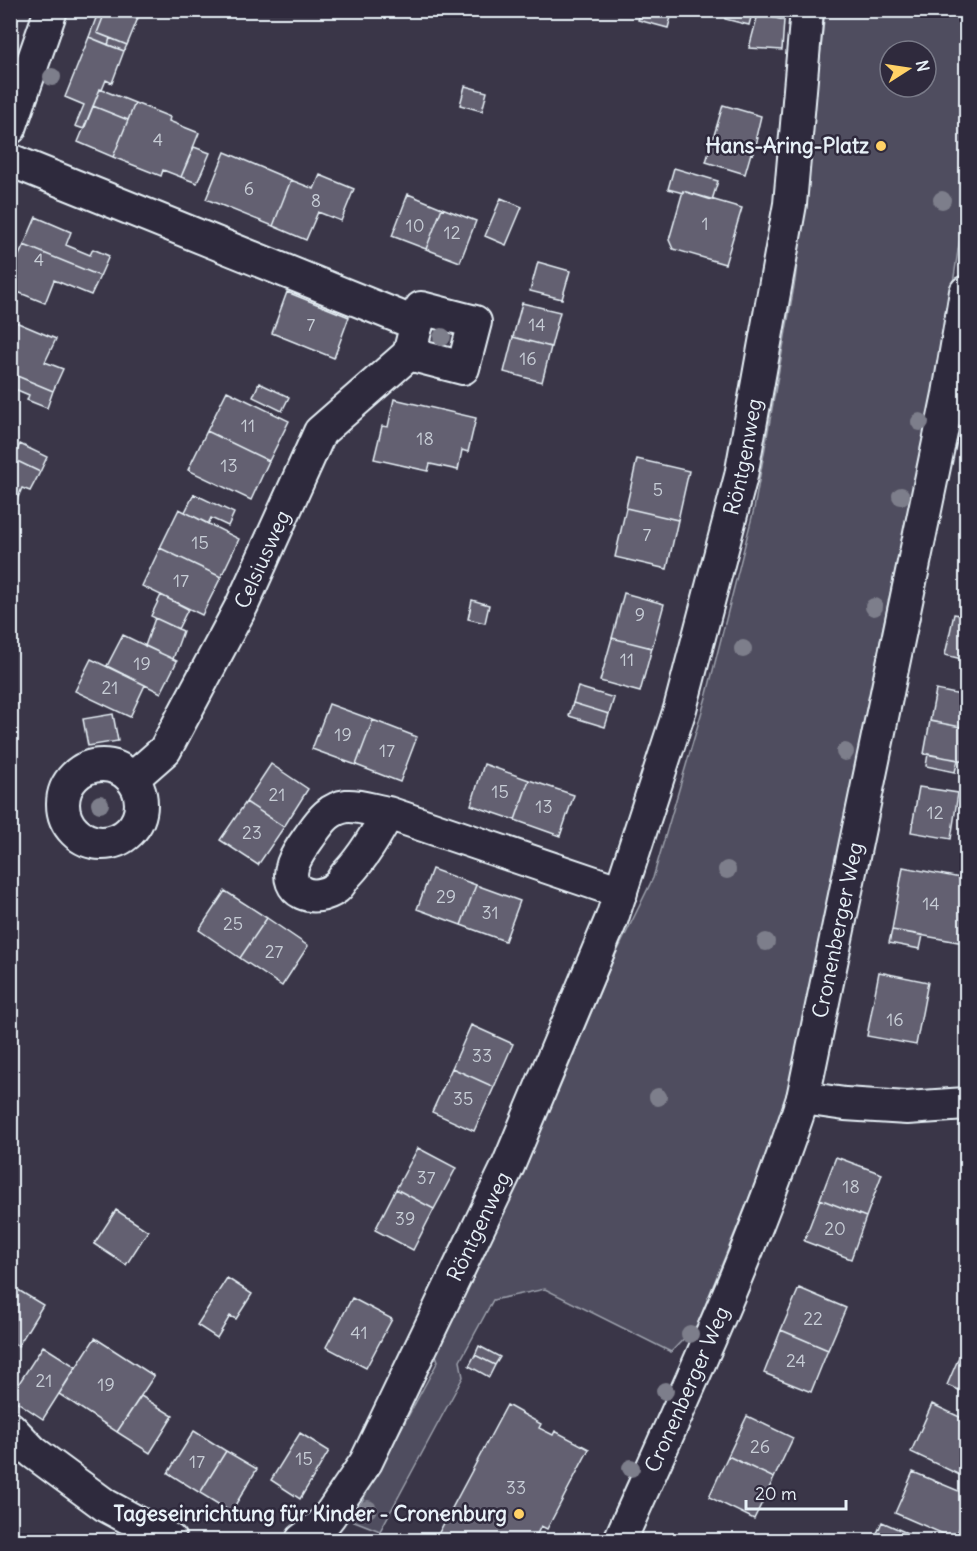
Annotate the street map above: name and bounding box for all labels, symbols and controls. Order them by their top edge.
north arrow [878,39,938,99]
text: N [912,58,934,73]
house number: 4 [153,128,163,151]
place label: Hans-Aring-Platz [706,132,869,159]
marker: Hans-Aring-Platz [874,139,888,153]
house number: 6 [244,177,254,200]
house number: 8 [311,189,321,212]
house number: 1 [701,212,709,235]
house number: 10 [406,214,425,237]
house number: 12 [443,221,461,244]
house number: 4 [34,248,44,271]
house number: 7 [307,313,316,336]
house number: 14 [528,313,546,336]
house number: 16 [519,347,537,370]
street label: Röntgenweg [717,396,768,518]
house number: 11 [241,414,255,437]
house number: 18 [416,427,434,450]
house number: 13 [220,454,238,477]
house number: 5 [653,478,663,501]
street label: Celsiusweg [228,506,296,613]
house number: 7 [643,523,652,546]
house number: 15 [191,531,209,554]
house number: 17 [173,569,189,592]
house number: 9 [635,603,645,626]
house number: 11 [620,648,634,671]
house number: 19 [133,652,151,675]
house number: 21 [101,676,119,699]
house number: 19 [334,723,352,746]
house number: 17 [379,739,395,762]
house number: 15 [491,780,509,803]
house number: 21 [268,783,286,806]
house number: 13 [535,795,553,818]
house number: 12 [926,801,944,824]
house number: 23 [242,821,262,844]
street label: Cronenberger Weg [806,840,869,1020]
house number: 29 [436,885,456,908]
house number: 14 [922,892,940,915]
house number: 31 [481,901,499,924]
house number: 25 [223,912,243,935]
house number: 27 [265,940,284,963]
house number: 16 [886,1008,904,1031]
house number: 33 [472,1044,492,1067]
house number: 35 [453,1087,473,1110]
house number: 37 [416,1166,436,1189]
street label: Röntgenweg [441,1167,516,1286]
house number: 18 [842,1175,860,1198]
house number: 39 [395,1207,415,1230]
house number: 20 [824,1217,846,1240]
street label: Cronenberger Weg [638,1302,735,1476]
house number: 22 [803,1307,823,1330]
house number: 41 [350,1321,368,1344]
house number: 24 [786,1349,806,1372]
house number: 21 [35,1369,53,1392]
house number: 19 [97,1373,115,1396]
house number: 26 [750,1435,770,1458]
house number: 15 [295,1447,313,1470]
house number: 17 [189,1450,205,1473]
scale bar [746,1473,846,1511]
house number: 33 [506,1476,526,1499]
text: 20 m [755,1482,797,1505]
place label: Tageseinrichtung für Kinder - Cronenburg [114,1500,507,1527]
marker: Tageseinrichtung für Kinder - Cronenburg [512,1507,526,1521]

